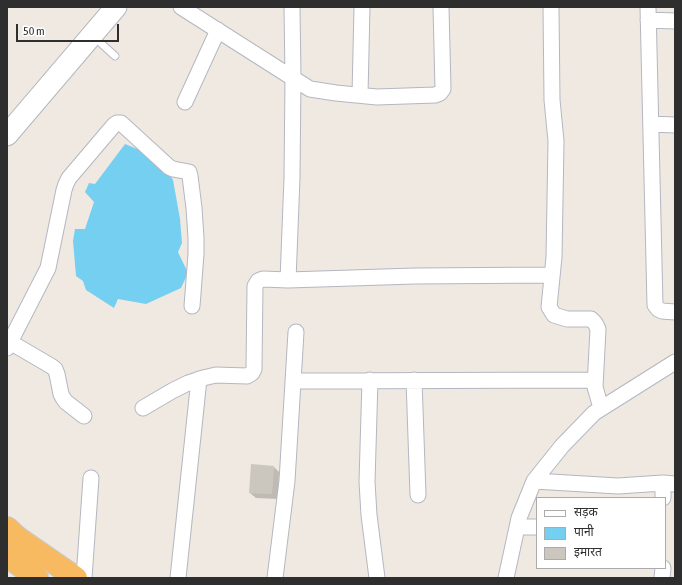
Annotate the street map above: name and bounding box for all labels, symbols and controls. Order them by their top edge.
scale bar [18,16,121,42]
text: 50 m [23,24,45,38]
legend [536,497,666,569]
text: सड़क [574,505,598,519]
text: पानी [574,525,594,539]
text: इमारत [574,545,602,559]

